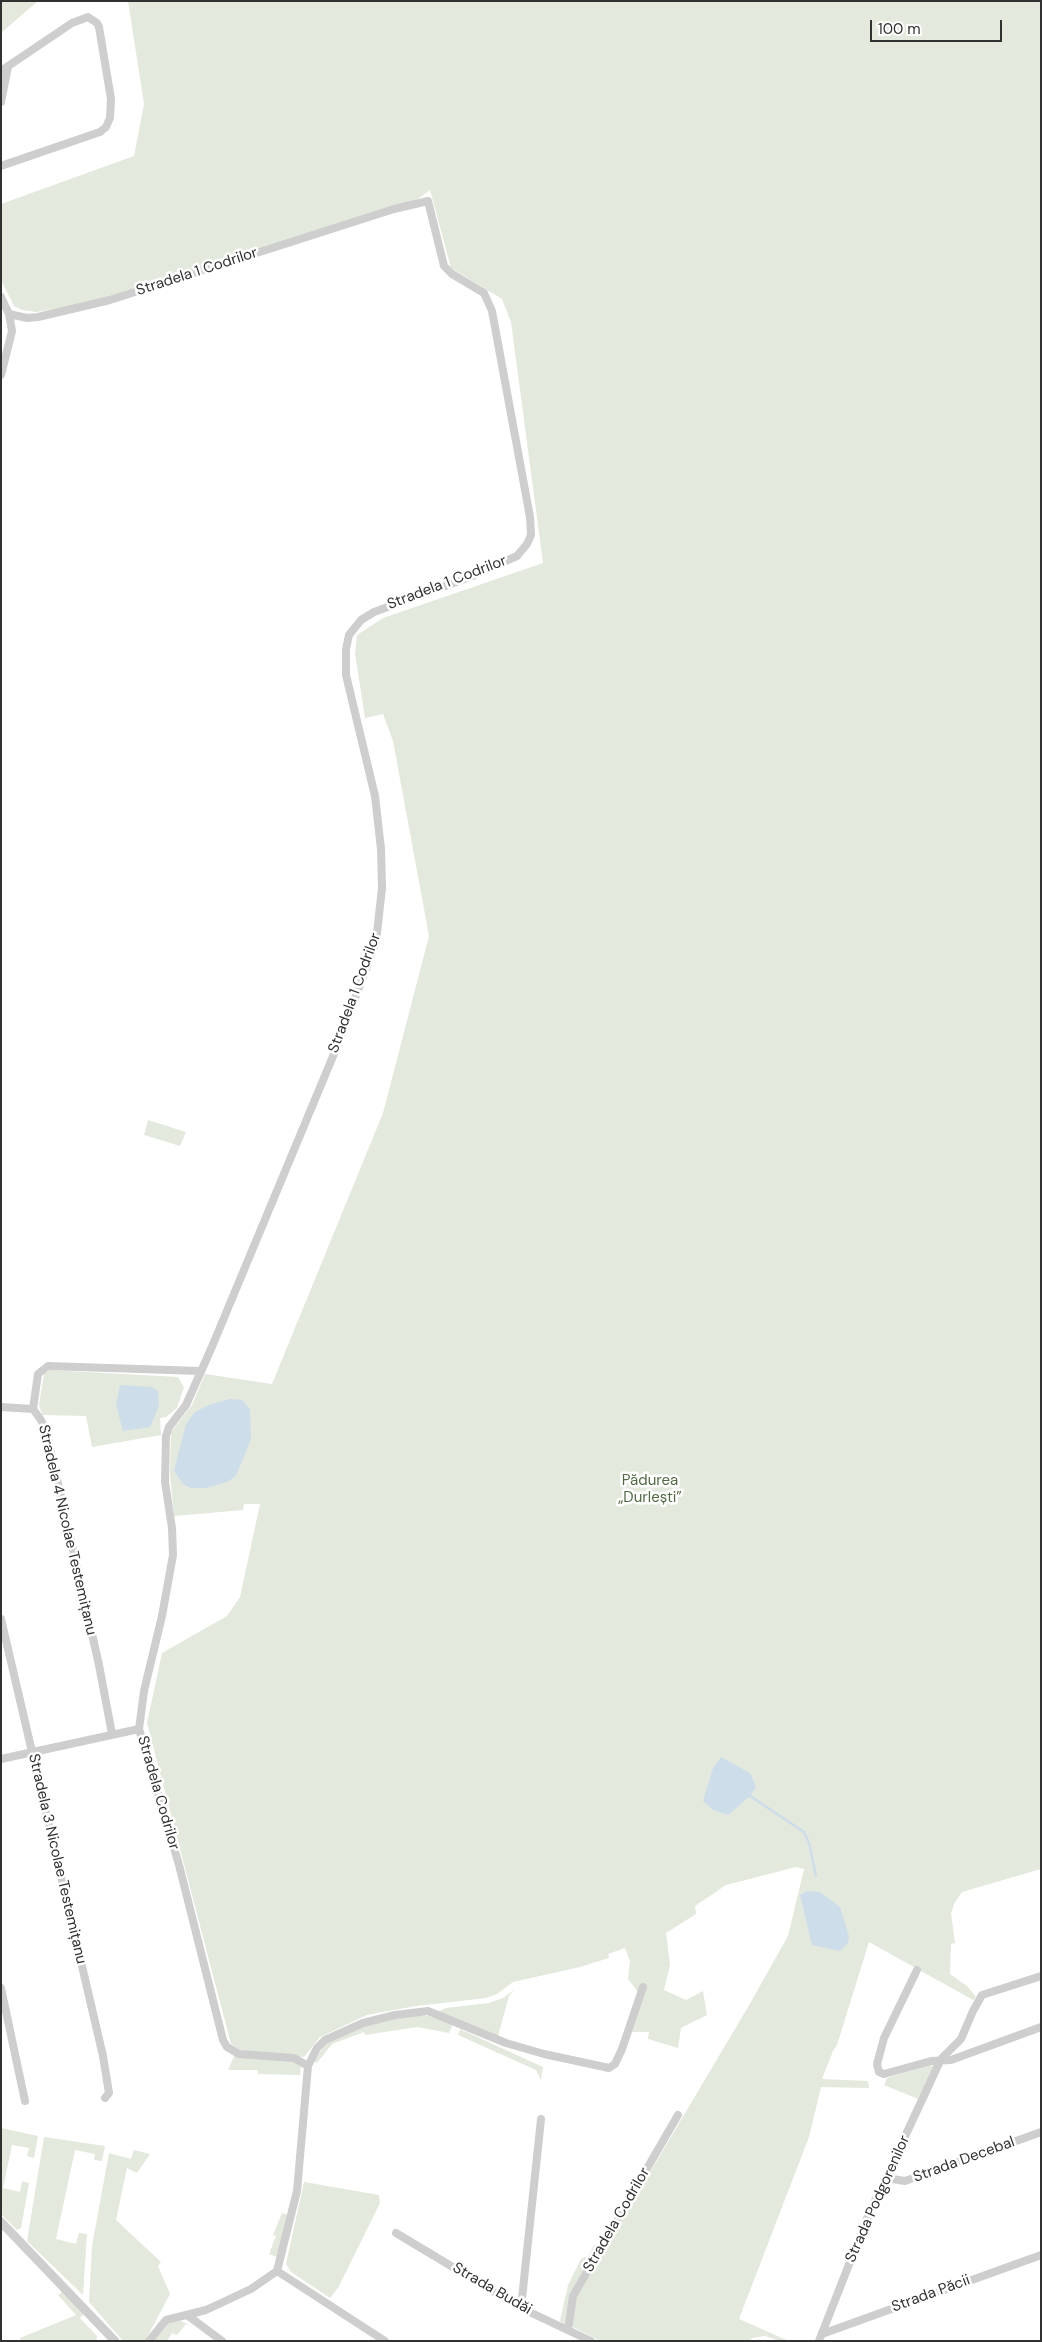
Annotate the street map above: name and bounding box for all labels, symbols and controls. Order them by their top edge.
scale bar [872,10,1004,42]
text: 100 m [878,19,921,39]
street label: Stradela 1 Codrilor [134,244,260,300]
street label: Stradela 1 Codrilor [385,552,509,614]
street label: Stradela 1 Codrilor [325,931,385,1055]
street label: Stradela 4 Nicolae Testemițanu [34,1423,100,1637]
park label: Pădurea „Durlești” [618,1472,682,1507]
street label: Stradela Codrilor [133,1734,183,1852]
street label: Stradela 3 Nicolae Testemițanu [24,1752,90,1966]
street label: Strada Podgorenilor [842,2133,914,2265]
street label: Strada Decebal [911,2133,1017,2187]
street label: Stradela Codrilor [580,2165,654,2275]
street label: Strada Budăi [449,2259,535,2319]
street label: Strada Păcii [889,2271,973,2317]

